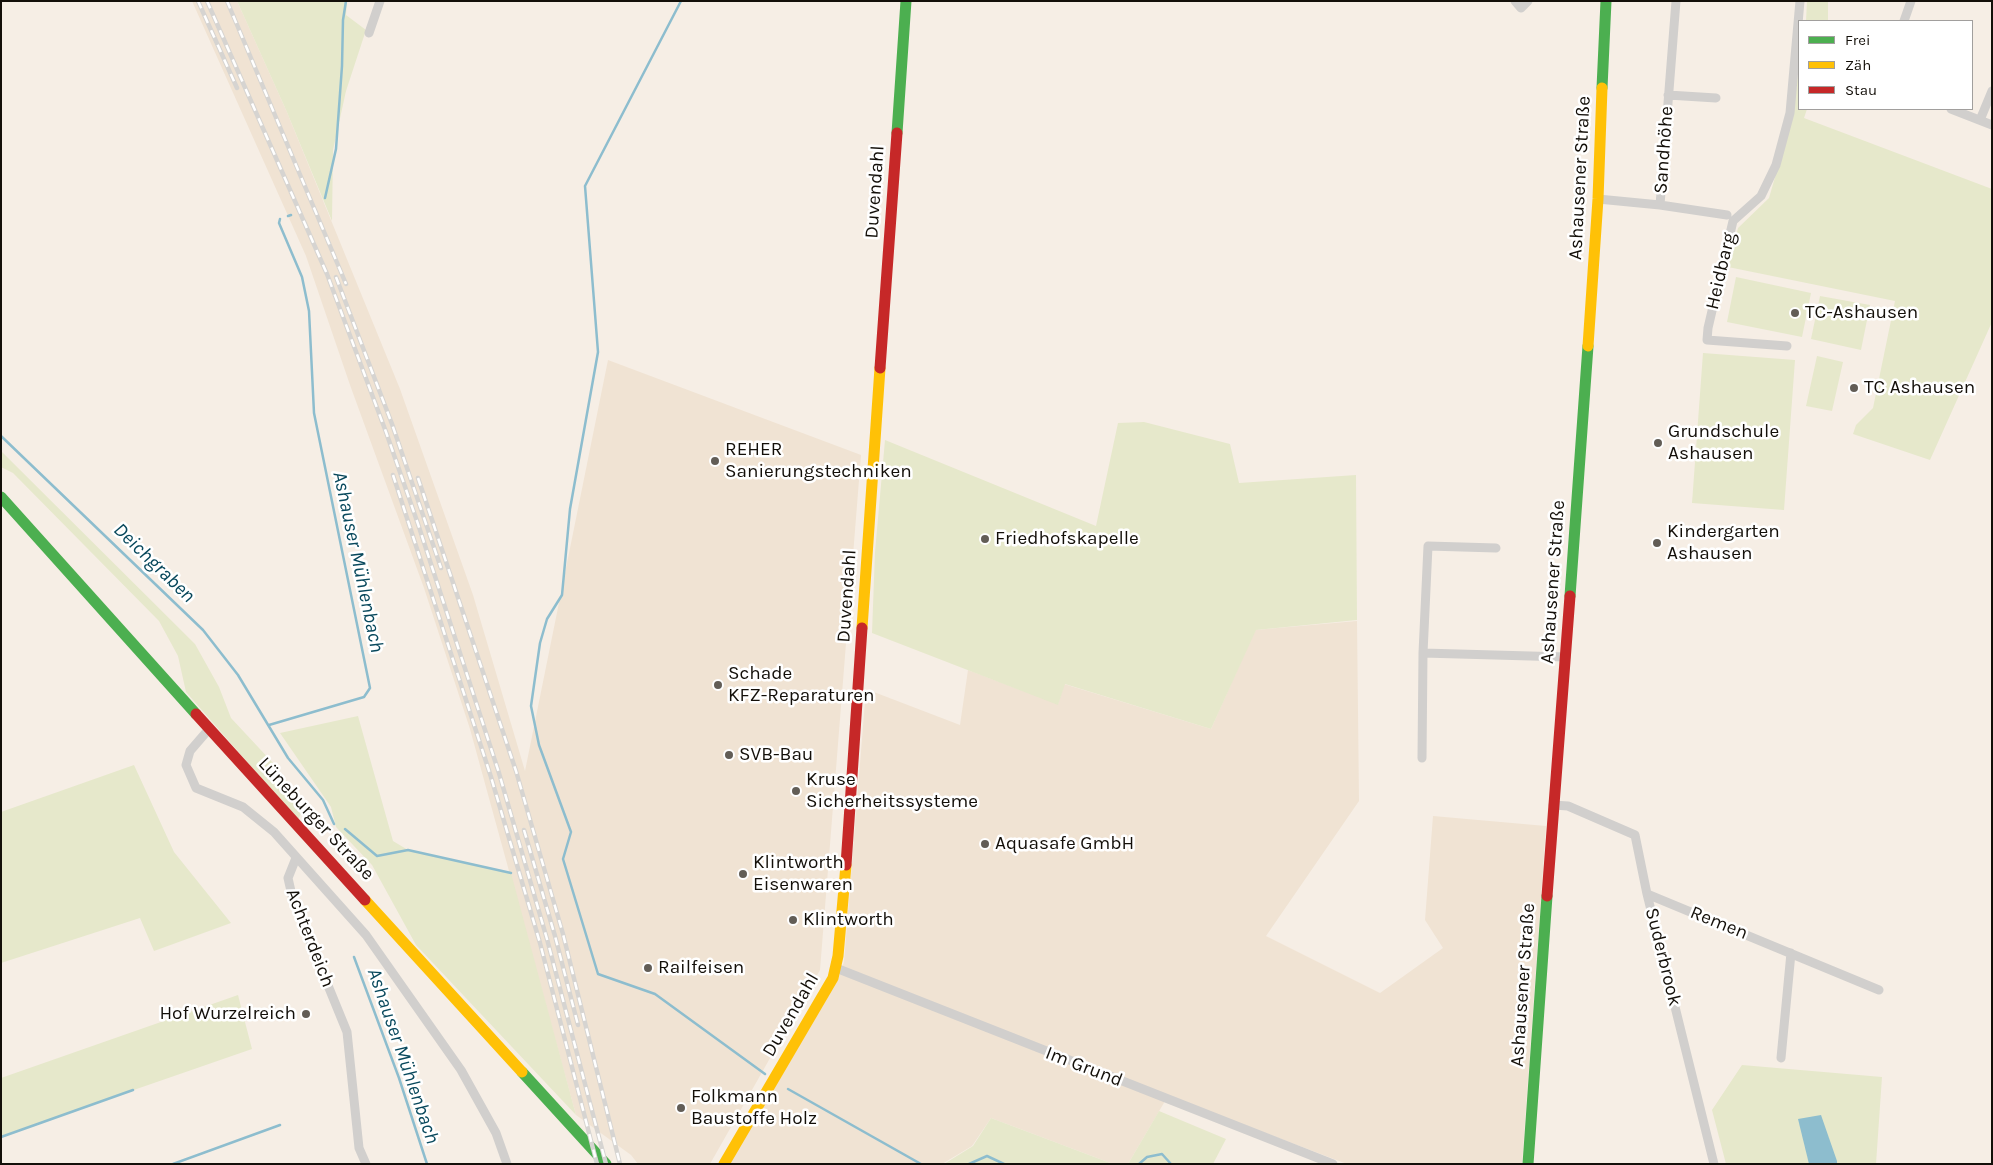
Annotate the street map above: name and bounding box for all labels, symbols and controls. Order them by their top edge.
legend [1798,20,1973,110]
text: Frei [1845,31,1870,49]
text: Zäh [1845,56,1871,74]
text: Stau [1845,81,1877,99]
street label: Ashausener Straße [1564,95,1596,261]
street label: Sandhöhe [1650,105,1678,195]
street label: Duvendahl [860,145,890,239]
street label: Heidbarg [1701,230,1741,312]
place label: TC-Ashausen [1805,302,1918,324]
marker: TC-Ashausen [1789,307,1801,319]
place label: TC Ashausen [1864,377,1975,399]
marker: TC Ashausen [1848,382,1860,394]
place label: Grundschule Ashausen [1668,421,1779,465]
marker: Grundschule Ashausen [1652,437,1664,449]
place label: REHER Sanierungstechniken [725,439,912,483]
marker: REHER Sanierungstechniken [709,455,721,467]
water label: Ashauser Mühlenbach [327,469,389,655]
street label: Ashausener Straße [1536,499,1570,665]
water label: Deichgraben [108,518,200,608]
place label: Kindergarten Ashausen [1667,521,1780,565]
place label: Friedhofskapelle [995,528,1139,550]
marker: Friedhofskapelle [979,533,991,545]
marker: Kindergarten Ashausen [1651,537,1663,549]
street label: Duvendahl [832,549,862,643]
place label: Schade KFZ-Reparaturen [728,663,874,707]
marker: Schade KFZ-Reparaturen [712,679,724,691]
place label: SVB-Bau [739,744,813,766]
marker: SVB-Bau [723,749,735,761]
street label: Lüneburger Straße [253,753,379,885]
place label: Kruse Sicherheitssysteme [806,769,978,813]
marker: Kruse Sicherheitssysteme [790,785,802,797]
place label: Aquasafe GmbH [995,833,1134,855]
marker: Aquasafe GmbH [979,838,991,850]
place label: Klintworth Eisenwaren [753,852,853,896]
marker: Klintworth Eisenwaren [737,868,749,880]
street label: Achterdeich [281,885,339,991]
street label: Remen [1687,901,1751,945]
street label: Ashausener Straße [1506,902,1540,1068]
street label: Suderbrook [1640,905,1686,1009]
place label: Klintworth [803,909,894,931]
marker: Klintworth [787,914,799,926]
place label: Railfeisen [658,957,744,979]
marker: Railfeisen [642,962,654,974]
water label: Ashauser Mühlenbach [362,965,444,1147]
street label: Duvendahl [758,969,824,1061]
place label: Hof Wurzelreich [159,1003,296,1025]
marker: Hof Wurzelreich [300,1008,312,1020]
street label: Im Grund [1042,1042,1126,1092]
place label: Folkmann Baustoffe Holz [691,1086,817,1130]
marker: Folkmann Baustoffe Holz [675,1102,687,1114]

